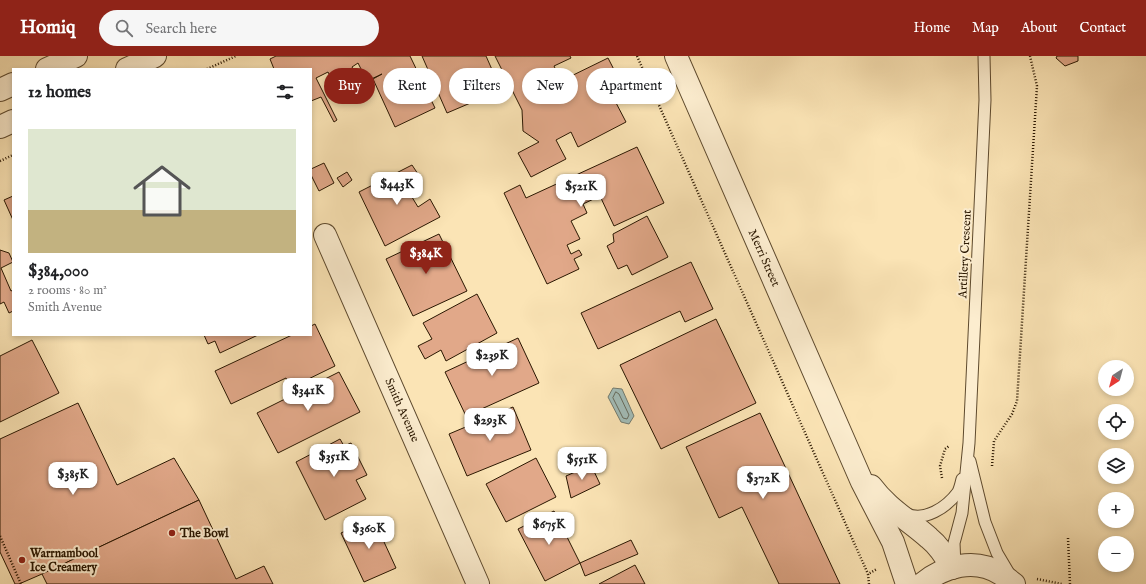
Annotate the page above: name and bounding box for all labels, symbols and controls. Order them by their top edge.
search box [99,10,379,46]
text: Homiq [20,16,75,40]
icon: search [113,17,135,39]
text: Search here [145,19,217,38]
text: Home [914,19,950,37]
text: Map [972,19,999,37]
text: About [1021,19,1057,37]
text: Contact [1079,19,1126,37]
chip: Buy [324,68,375,104]
chip: Rent [383,68,441,104]
chip: Filters [449,68,514,104]
chip: New [522,68,578,104]
chip: Apartment [586,68,676,104]
icon: filters [274,81,296,103]
text: 12 homes [28,82,91,103]
icon: home [126,155,198,227]
pin: $443K [369,172,425,206]
pin: $521K [553,174,609,208]
text: $443K [380,176,414,193]
text: $521K [565,178,597,195]
street label: Artillery Crescent [955,209,975,300]
street label: Merri Street [745,227,783,289]
pin: $384K [398,241,454,275]
text: $384K [410,245,442,262]
text: $384,000 [28,261,89,282]
text: 2 rooms · 80 m² [28,282,107,299]
text: Smith Avenue [28,299,102,316]
pin: $239K [464,343,520,377]
text: $239K [475,347,509,364]
north arrow [1098,360,1134,396]
map controls [1098,360,1134,572]
street label: Smith Avenue [381,376,423,445]
pin: $341K [280,378,336,412]
text: $341K [292,382,324,399]
button: locate [1098,404,1134,440]
pin: $293K [462,408,518,442]
text: $293K [473,412,507,429]
pin: $351K [306,444,362,478]
pin: $551K [554,447,610,481]
text: $351K [318,448,350,465]
button: layers [1098,448,1134,484]
text: $551K [567,451,597,468]
pin: $385K [45,462,101,496]
text: $385K [57,466,89,483]
pin: $372K [735,466,791,500]
text: $372K [746,470,780,487]
button: + [1098,492,1134,528]
pin: $675K [521,512,577,546]
pin: $360K [341,516,397,550]
text: $675K [533,516,565,533]
text: $360K [352,520,386,537]
place label: The Bowl [179,526,229,541]
marker: The Bowl [167,528,177,538]
button: − [1098,536,1134,572]
place label: Warrnambool Ice Creamery [29,546,99,576]
marker: Warrnambool Ice Creamery [17,555,27,565]

